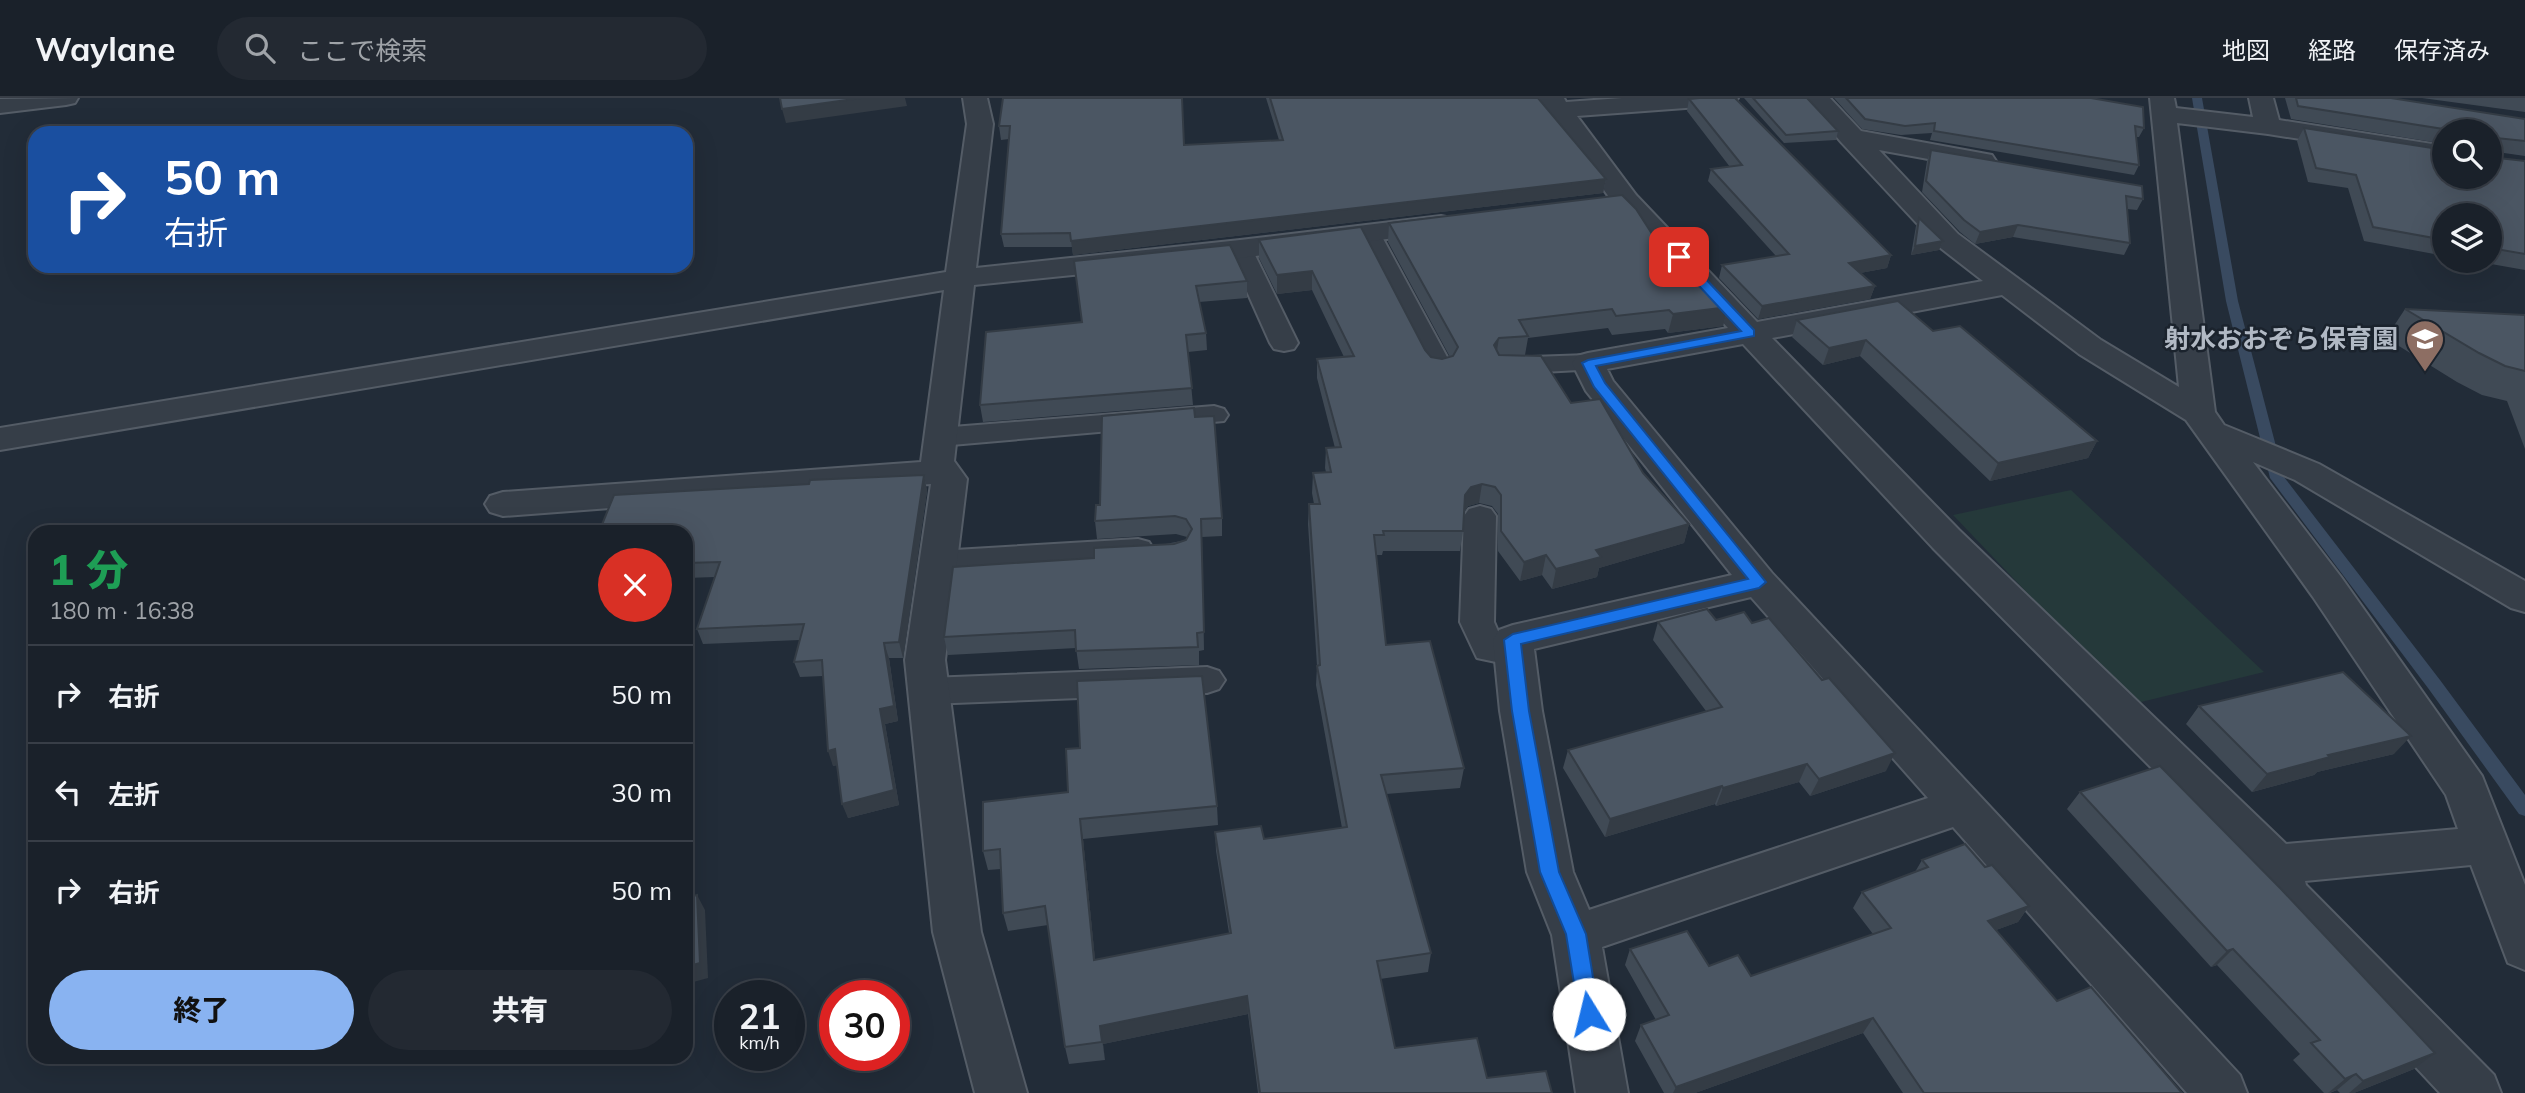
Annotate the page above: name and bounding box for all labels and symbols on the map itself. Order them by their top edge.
pin [1649,227,1709,287]
school or university icon: 射水おおぞら保育園 [2404,318,2446,373]
place label: 射水おおぞら保育園 [2164,322,2398,355]
position arrow [1552,977,1626,1051]
speed limit sign: 30 [819,980,910,1071]

